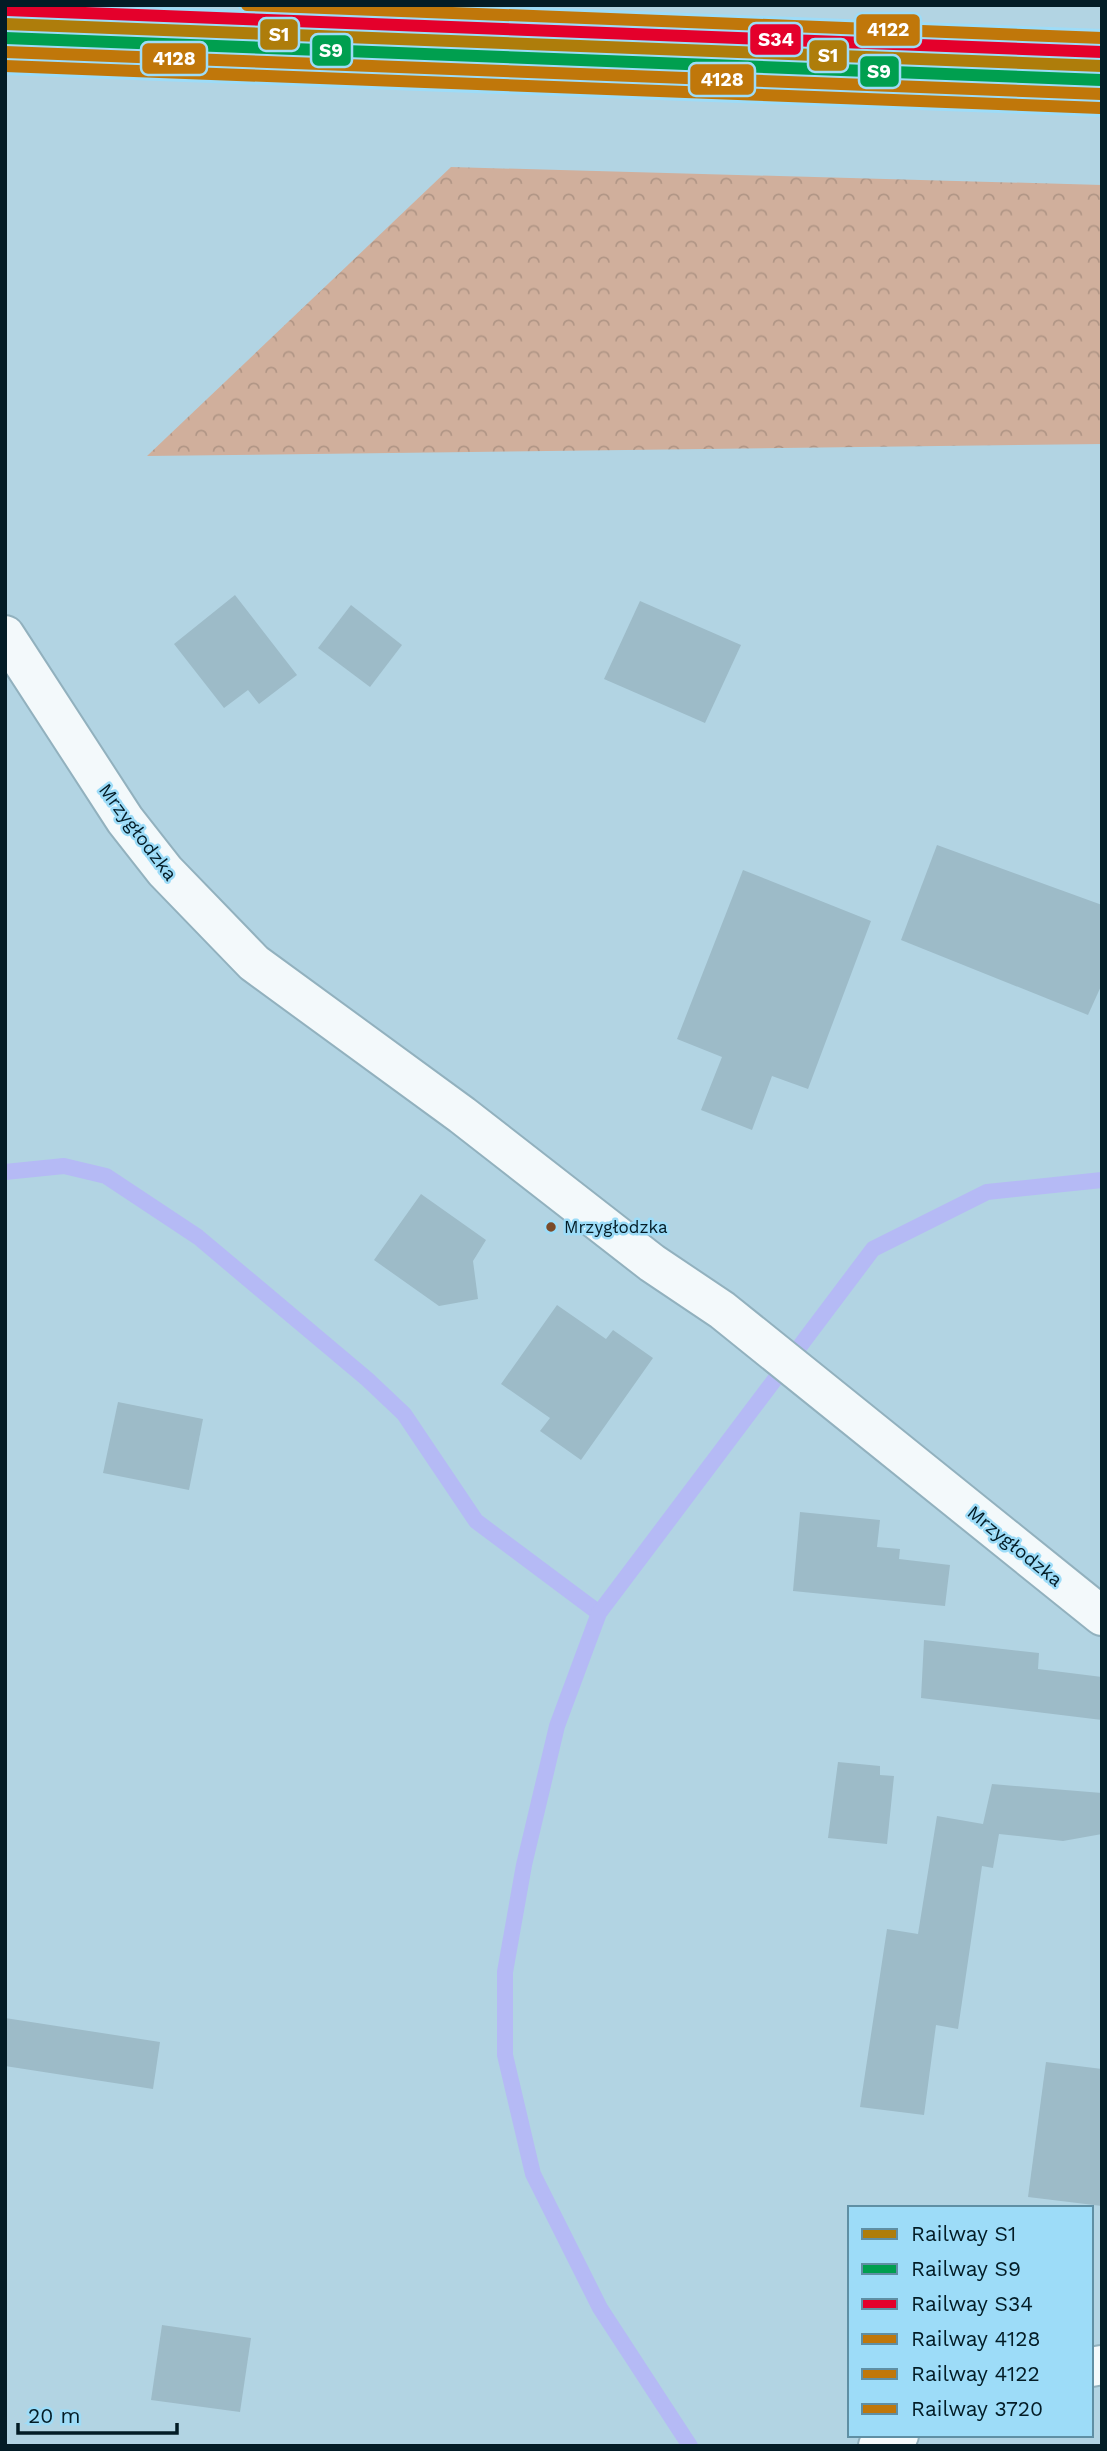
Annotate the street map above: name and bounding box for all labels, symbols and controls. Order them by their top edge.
line badge: 4122 [855,13,921,47]
line badge: S1 [259,18,299,51]
text: 4122 [867,18,909,41]
text: S1 [269,23,289,46]
line badge: S34 [749,23,802,56]
text: S34 [758,28,794,51]
line badge: S9 [311,34,352,67]
text: S9 [319,39,343,62]
line badge: S1 [808,39,848,72]
line badge: 4128 [141,42,207,75]
text: S1 [818,44,838,67]
text: 4128 [152,47,196,70]
line badge: S9 [859,55,900,88]
text: S9 [867,60,891,83]
line badge: 4128 [689,63,755,96]
text: 4128 [700,68,744,91]
street label: Mrzygłodzka [94,779,182,885]
place label: Mrzygłodzka [564,1217,668,1237]
marker: Mrzygłodzka [544,1220,558,1234]
street label: Mrzygłodzka [963,1501,1067,1592]
legend [848,2206,1093,2437]
text: Railway S1 [911,2221,1016,2246]
text: Railway S9 [911,2256,1021,2281]
text: Railway S34 [911,2291,1033,2316]
text: Railway 4128 [911,2326,1040,2351]
text: Railway 4122 [911,2361,1040,2386]
scale bar [18,2392,177,2436]
text: Railway 3720 [911,2396,1043,2421]
text: 20 m [28,2403,80,2428]

